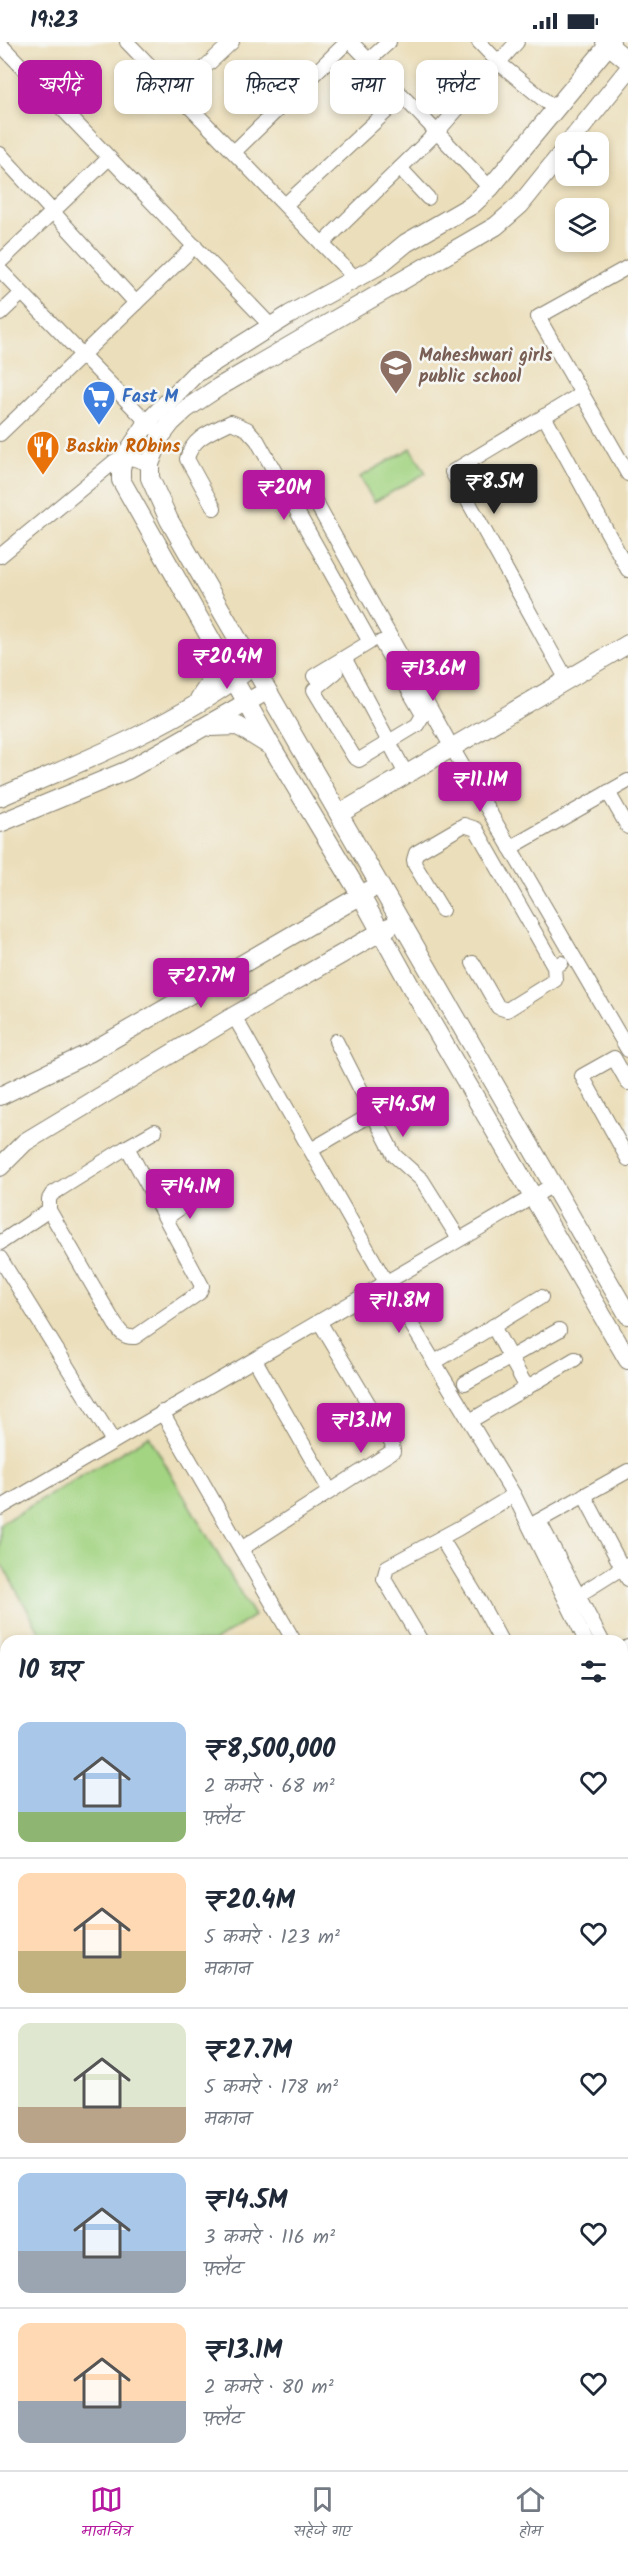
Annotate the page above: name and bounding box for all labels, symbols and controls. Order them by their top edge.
text: 19:23 [30,4,78,39]
chip: खरीदें [18,60,102,114]
chip: किराया [114,60,212,114]
chip: फ़िल्टर [224,60,318,114]
chip: नया [330,60,404,114]
chip: फ़्लैट [416,60,498,114]
map controls [555,132,609,252]
button: locate [555,132,609,186]
button: layers [555,198,609,252]
place label: Maheshwari girls public school [418,342,553,392]
school or university icon: Maheshwari girls public school [378,348,414,395]
supermarket icon: Fast M [81,379,117,426]
place label: Fast M [122,383,178,412]
restaurant icon: Baskin RObins [25,429,61,476]
place label: Baskin RObins [66,433,181,462]
pin: ₹8.5M [452,464,536,515]
text: ₹8.5M [464,467,524,499]
pin: ₹20M [248,470,320,521]
text: ₹20M [257,473,311,505]
pin: ₹20.4M [178,639,276,690]
text: ₹20.4M [192,642,262,674]
pin: ₹13.6M [384,651,482,702]
text: ₹13.6M [400,654,466,686]
pin: ₹11.1M [431,762,529,813]
text: ₹11.1M [452,765,508,797]
pin: ₹27.7M [152,958,250,1009]
text: ₹27.7M [167,961,235,993]
pin: ₹14.5M [354,1087,452,1138]
text: ₹14.5M [371,1090,435,1122]
pin: ₹14.1M [141,1169,239,1220]
text: ₹14.1M [160,1172,220,1204]
pin: ₹11.8M [350,1283,448,1334]
text: ₹11.8M [368,1286,430,1318]
pin: ₹13.1M [312,1403,410,1454]
text: ₹13.1M [331,1406,391,1438]
text: 10 घर [18,1650,80,1692]
icon: filters [577,1655,610,1688]
text: ₹8,500,000 [204,1729,335,1771]
icon: home [66,1746,138,1818]
icon: heart [577,1766,610,1799]
text: 2 कमरे · 68 m² [204,1771,335,1803]
text: फ़्लैट [204,1803,242,1835]
text: ₹20.4M [204,1880,295,1922]
icon: home [66,1897,138,1969]
icon: heart [577,1917,610,1950]
text: 5 कमरे · 123 m² [204,1922,340,1954]
text: मकान [204,1954,251,1986]
text: ₹27.7M [204,2030,292,2072]
icon: home [66,2047,138,2119]
icon: heart [577,2067,610,2100]
text: 5 कमरे · 178 m² [204,2072,338,2104]
text: मकान [204,2104,251,2136]
text: ₹14.5M [204,2180,288,2222]
icon: home [66,2197,138,2269]
icon: heart [577,2217,610,2250]
text: 3 कमरे · 116 m² [204,2222,335,2254]
text: फ़्लैट [204,2254,242,2286]
text: ₹13.1M [204,2330,282,2372]
icon: home [66,2347,138,2419]
icon: heart [577,2367,610,2400]
text: 2 कमरे · 80 m² [204,2372,334,2404]
text: फ़्लैट [204,2404,242,2436]
tab: मानचित्र [81,2483,131,2544]
tab: सहेजे गए [294,2483,351,2544]
tab: होम [514,2483,547,2544]

